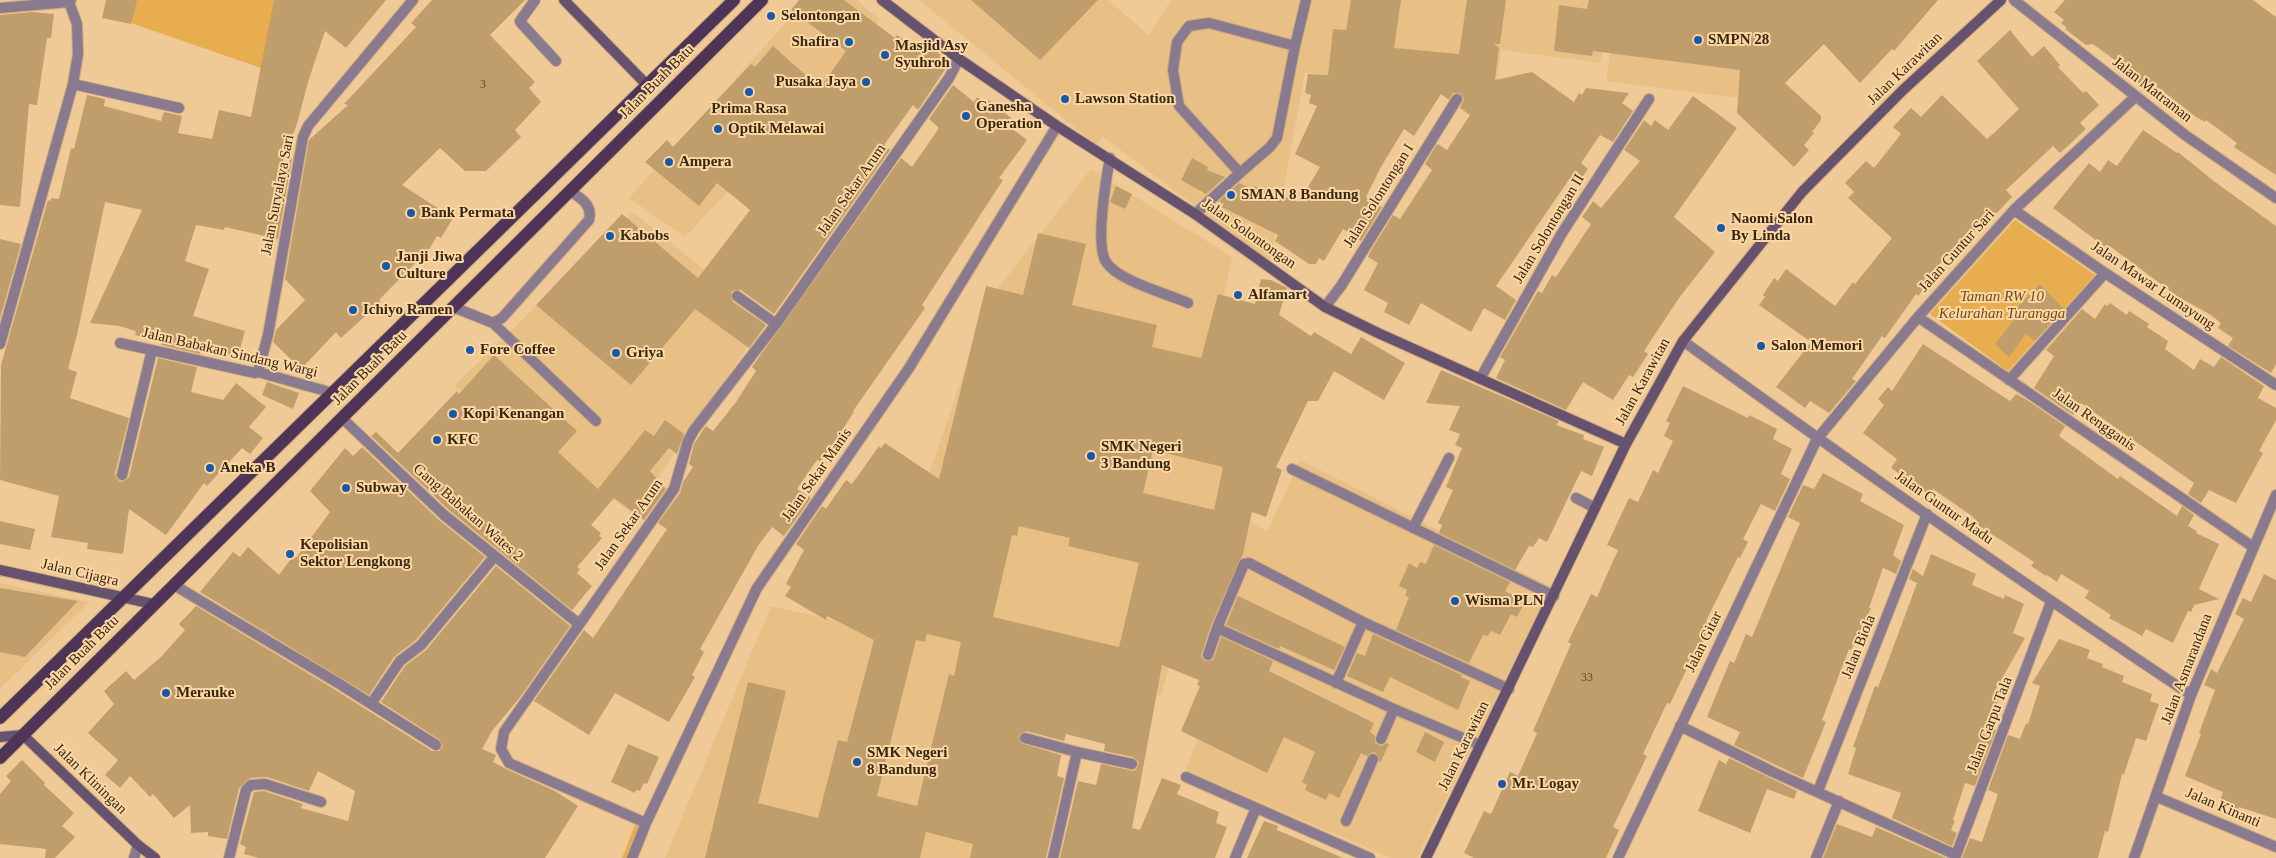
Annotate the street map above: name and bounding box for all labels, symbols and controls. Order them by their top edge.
place label: Selontongan [781,7,860,25]
marker: Selontongan [765,10,777,22]
street label: Jalan Karawitan [1864,29,1946,109]
place label: SMPN 28 [1708,31,1769,49]
place label: Shafira [791,33,839,51]
marker: SMPN 28 [1692,34,1704,46]
marker: Shafira [843,36,855,48]
place label: Masjid Asy Syuhroh [895,37,968,72]
street label: Jalan Buah Batu [616,41,698,123]
marker: Masjid Asy Syuhroh [879,49,891,61]
street label: Jalan Matraman [2109,53,2195,127]
place label: Pusaka Jaya [776,73,856,91]
marker: Pusaka Jaya [860,76,872,88]
house number: 3 [480,78,486,92]
marker: Prima Rasa [743,86,755,98]
place label: Lawson Station [1075,90,1175,108]
marker: Lawson Station [1059,93,1071,105]
place label: Ganesha Operation [976,98,1042,133]
place label: Prima Rasa [711,100,787,118]
marker: Ganesha Operation [960,110,972,122]
place label: Optik Melawai [728,120,824,138]
marker: Optik Melawai [712,123,724,135]
street label: Jalan Suryalaya Sari [257,133,299,257]
street label: Jalan Sekar Arum [814,141,890,239]
street label: Jalan Solontongan I [1340,141,1418,251]
place label: Ampera [679,153,731,171]
marker: Ampera [663,156,675,168]
street label: Jalan Solontongan II [1509,171,1589,287]
place label: SMAN 8 Bandung [1241,186,1359,204]
marker: SMAN 8 Bandung [1225,189,1237,201]
street label: Jalan Solontongan [1199,195,1299,273]
place label: Bank Permata [421,204,514,222]
street label: Jalan Guntur Sari [1915,206,1999,296]
marker: Bank Permata [405,207,417,219]
place label: Naomi Salon By Linda [1731,210,1813,245]
marker: Naomi Salon By Linda [1715,222,1727,234]
place label: Kabobs [620,227,669,245]
marker: Kabobs [604,230,616,242]
street label: Jalan Mawar Lumayung [2088,238,2218,334]
place label: Janji Jiwa Culture [396,248,462,283]
marker: Janji Jiwa Culture [380,260,392,272]
place label: Alfamart [1248,286,1307,304]
park label: Taman RW 10 Kelurahan Turangga [1939,288,2065,323]
marker: Alfamart [1232,289,1244,301]
place label: Ichiyo Ramen [363,301,453,319]
marker: Ichiyo Ramen [347,304,359,316]
street label: Jalan Babakan Sindang Wargi [140,324,320,382]
street label: Jalan Buah Batu [329,327,411,409]
street label: Jalan Karawitan [1612,335,1674,429]
place label: Salon Memori [1771,337,1862,355]
marker: Salon Memori [1755,340,1767,352]
place label: Fore Coffee [480,341,555,359]
marker: Fore Coffee [464,344,476,356]
place label: Griya [626,344,663,362]
marker: Griya [610,347,622,359]
street label: Jalan Rengganis [2049,385,2139,455]
place label: Kopi Kenangan [463,405,564,423]
marker: Kopi Kenangan [447,408,459,420]
street label: Jalan Sekar Manis [778,425,856,525]
place label: KFC [447,431,479,449]
marker: KFC [431,434,443,446]
place label: SMK Negeri 3 Bandung [1101,438,1181,473]
marker: SMK Negeri 3 Bandung [1085,450,1097,462]
place label: Aneka B [220,459,275,477]
street label: Gang Babakan Wates 2 [409,460,527,566]
marker: Aneka B [204,462,216,474]
street label: Jalan Guntur Madu [1891,467,1997,549]
street label: Jalan Sekar Arum [591,476,667,574]
place label: Subway [356,479,407,497]
marker: Subway [340,482,352,494]
place label: Kepolisian Sektor Lengkong [300,536,410,571]
marker: Kepolisian Sektor Lengkong [284,548,296,560]
street label: Jalan Cijagra [40,555,120,591]
place label: Wisma PLN [1465,592,1543,610]
marker: Wisma PLN [1449,595,1461,607]
street label: Jalan Gitar [1682,609,1726,675]
street label: Jalan Asmarandana [2158,611,2216,727]
street label: Jalan Buah Batu [41,612,123,694]
street label: Jalan Biola [1838,613,1880,681]
house number: 33 [1581,671,1593,685]
street label: Jalan Garpu Tala [1963,674,2017,776]
place label: Merauke [176,684,234,702]
marker: Merauke [160,687,172,699]
street label: Jalan Karawitan [1435,698,1493,794]
street label: Jalan Kliningan [50,740,130,818]
place label: SMK Negeri 8 Bandung [867,744,947,779]
marker: SMK Negeri 8 Bandung [851,756,863,768]
place label: Mr. Logay [1512,775,1579,793]
marker: Mr. Logay [1496,778,1508,790]
street label: Jalan Kinanti [2183,784,2263,832]

